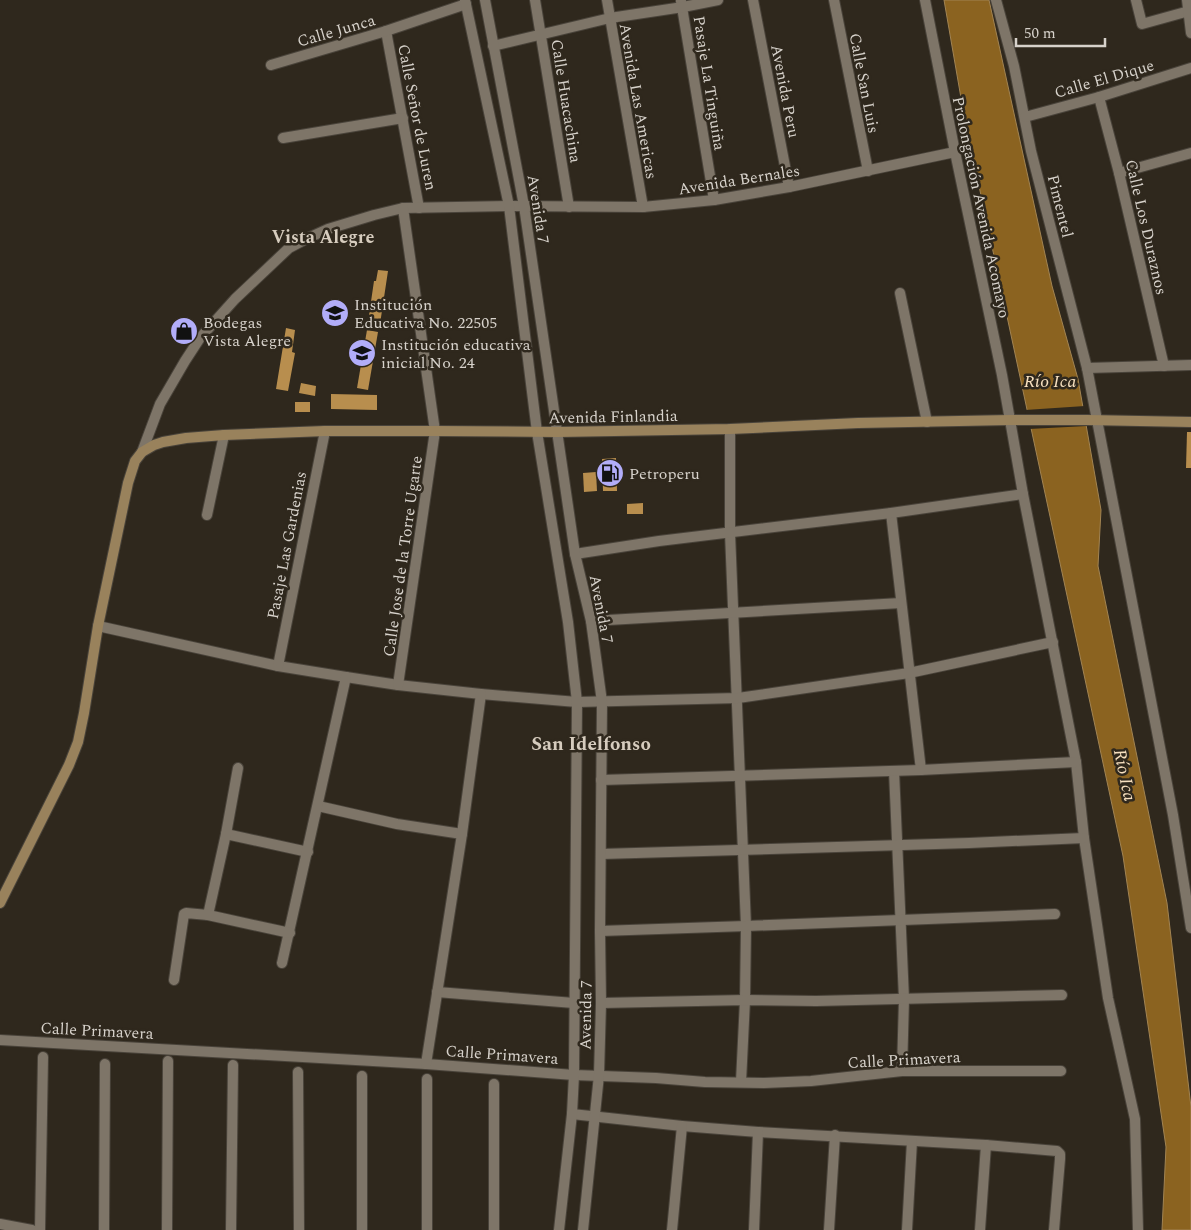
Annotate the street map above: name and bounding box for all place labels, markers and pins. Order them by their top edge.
place label: Institución Educativa No. 22505 [354,293,497,335]
school or university icon: Institución Educativa No. 22505 [320,298,350,328]
place label: Bodegas Vista Alegre [203,311,291,353]
shop icon: Bodegas Vista Alegre [169,316,199,346]
place label: Institución educativa inicial No. 24 [381,333,531,375]
school or university icon: Institución educativa inicial No. 24 [347,338,377,368]
fuel station icon: Petroperu [595,458,625,488]
place label: Petroperu [629,462,700,486]

